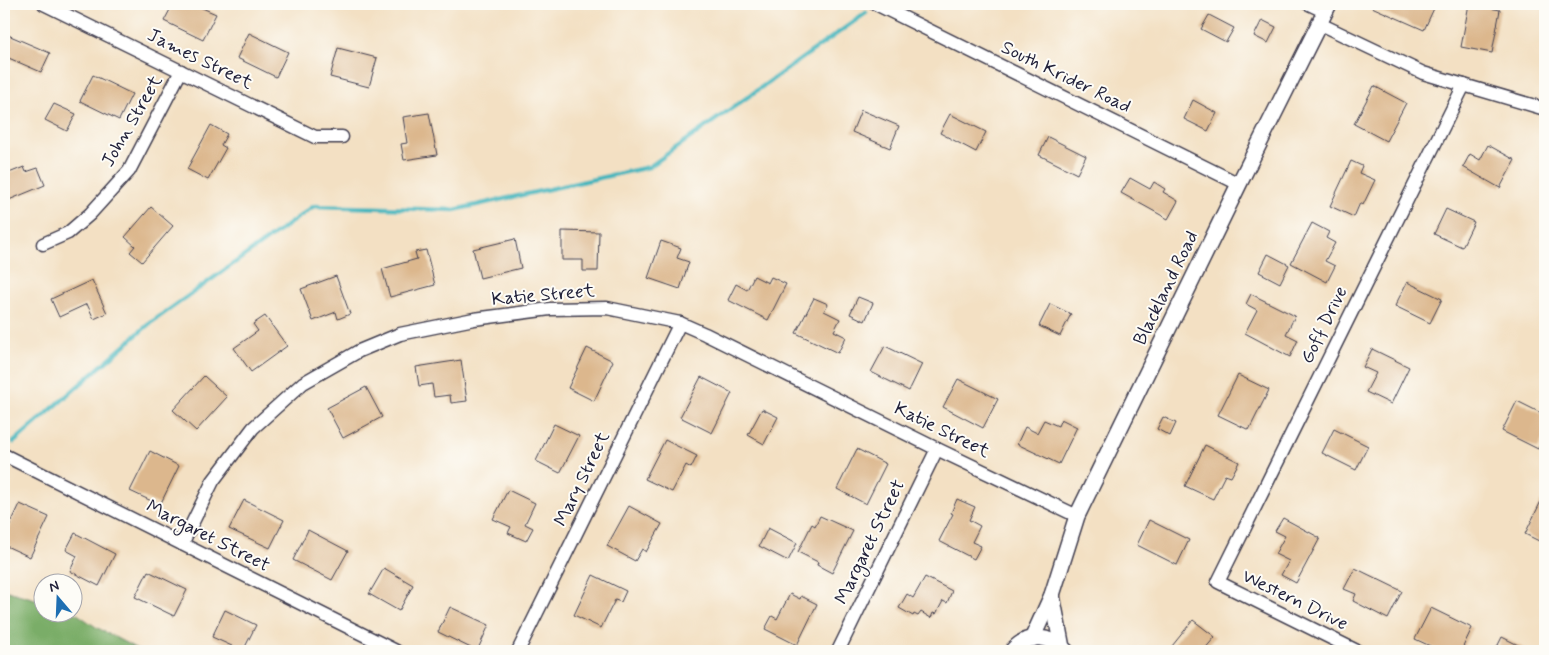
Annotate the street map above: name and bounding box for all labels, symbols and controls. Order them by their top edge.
street label: James Street [143,23,257,95]
street label: South Krider Road [997,35,1135,119]
street label: John Street [96,71,168,171]
street label: Blackland Road [1128,227,1204,349]
street label: Katie Street [490,278,596,312]
street label: Goff Drive [1295,282,1353,368]
street label: Katie Street [890,396,994,464]
street label: Mary Street [548,427,616,531]
street label: Margaret Street [829,475,913,609]
street label: Margaret Street [141,494,274,580]
street label: Western Drive [1238,564,1352,636]
north arrow [32,572,82,622]
text: N [47,577,61,597]

